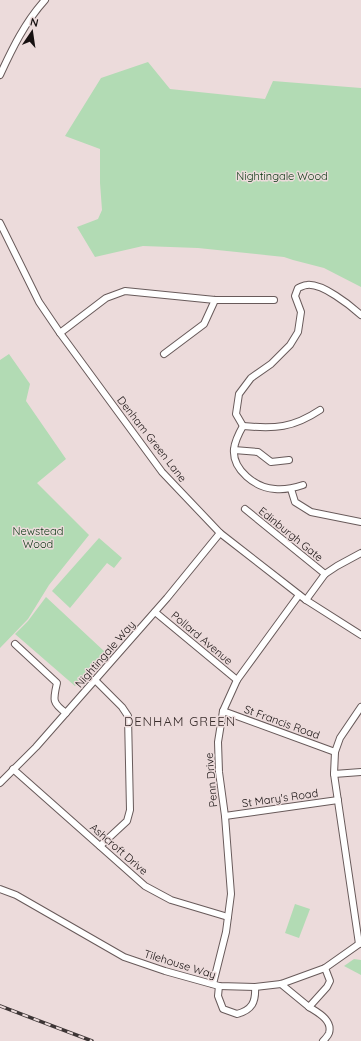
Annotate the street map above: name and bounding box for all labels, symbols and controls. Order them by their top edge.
north arrow [12,12,52,52]
text: N [29,15,40,30]
park label: Nightingale Wood [236,169,328,183]
street label: Denham Green Lane [114,393,190,485]
street label: Edinburgh Gate [256,504,326,564]
park label: Newstead Wood [13,524,63,551]
street label: Pollard Avenue [168,608,236,668]
street label: Nightingale Way [72,618,138,690]
street label: St Francis Road [242,702,322,742]
district label: DENHAM GREEN [124,713,236,729]
street label: Penn Drive [202,752,220,808]
street label: St Mary's Road [241,786,319,810]
street label: Ashcroft Drive [87,820,151,878]
street label: Tilehouse Way [142,946,218,982]

